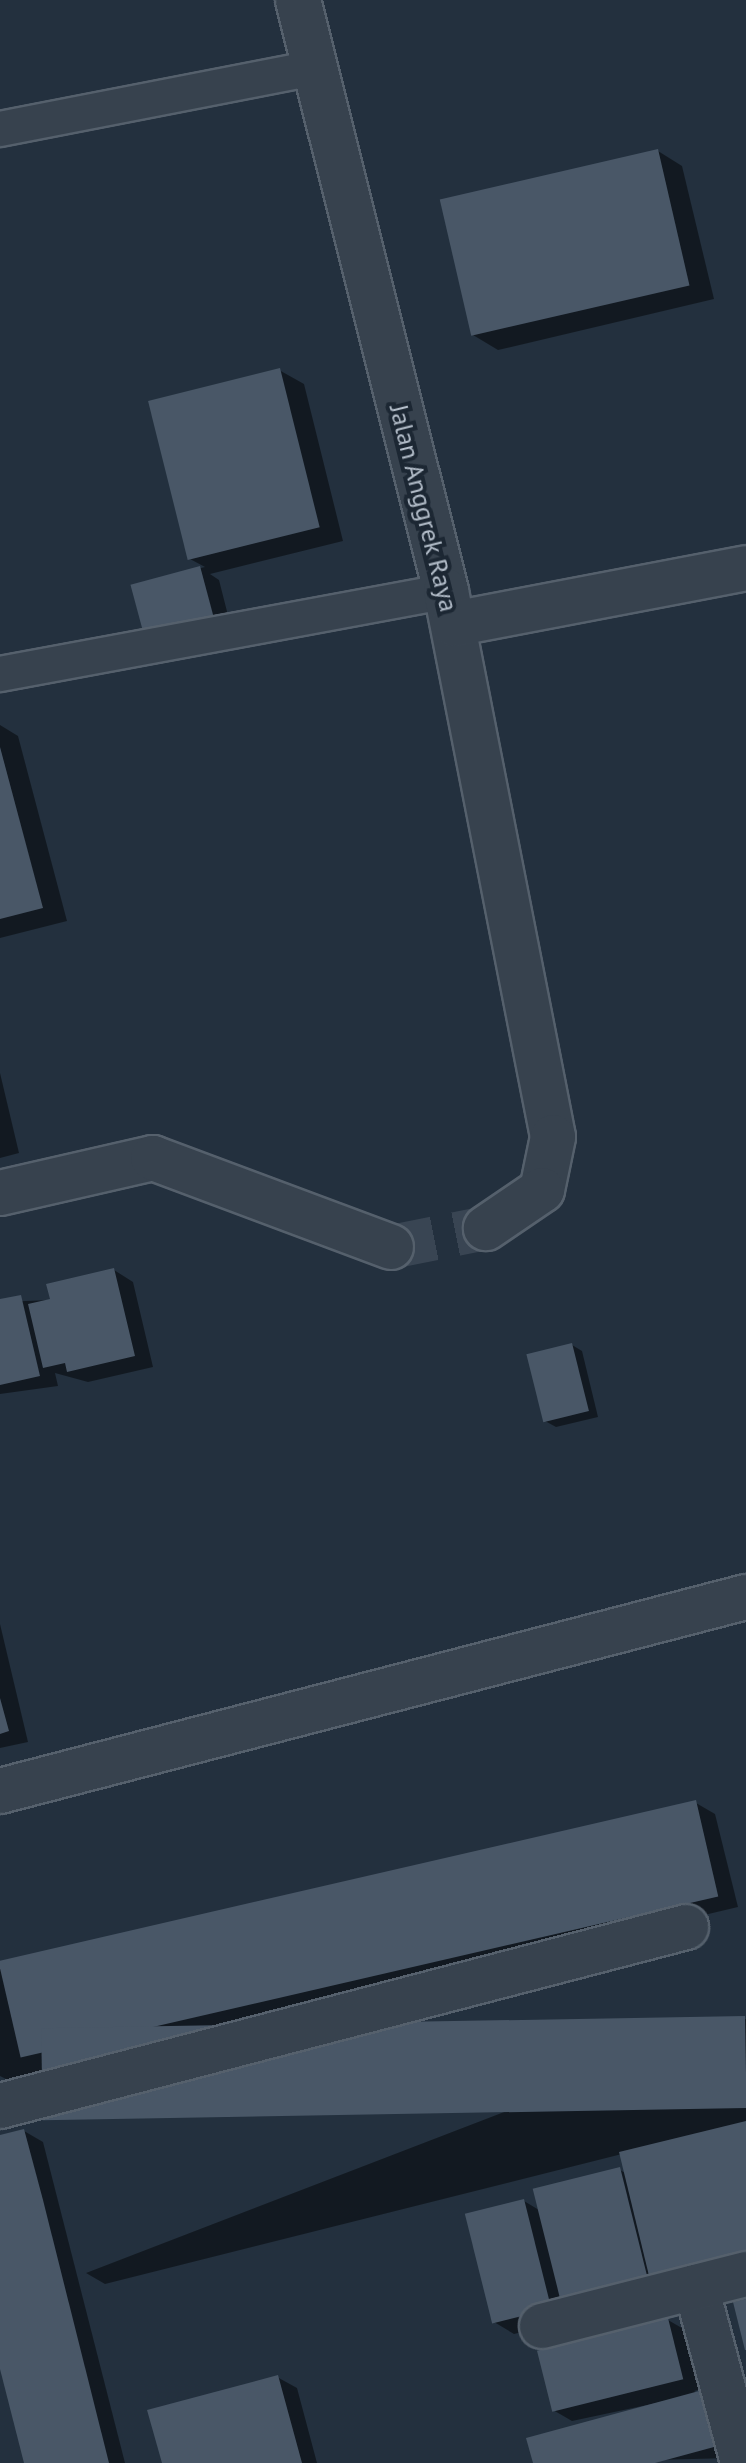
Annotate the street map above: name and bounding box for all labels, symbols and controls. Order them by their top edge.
street label: Jalan Anggrek Raya [383,400,465,616]

